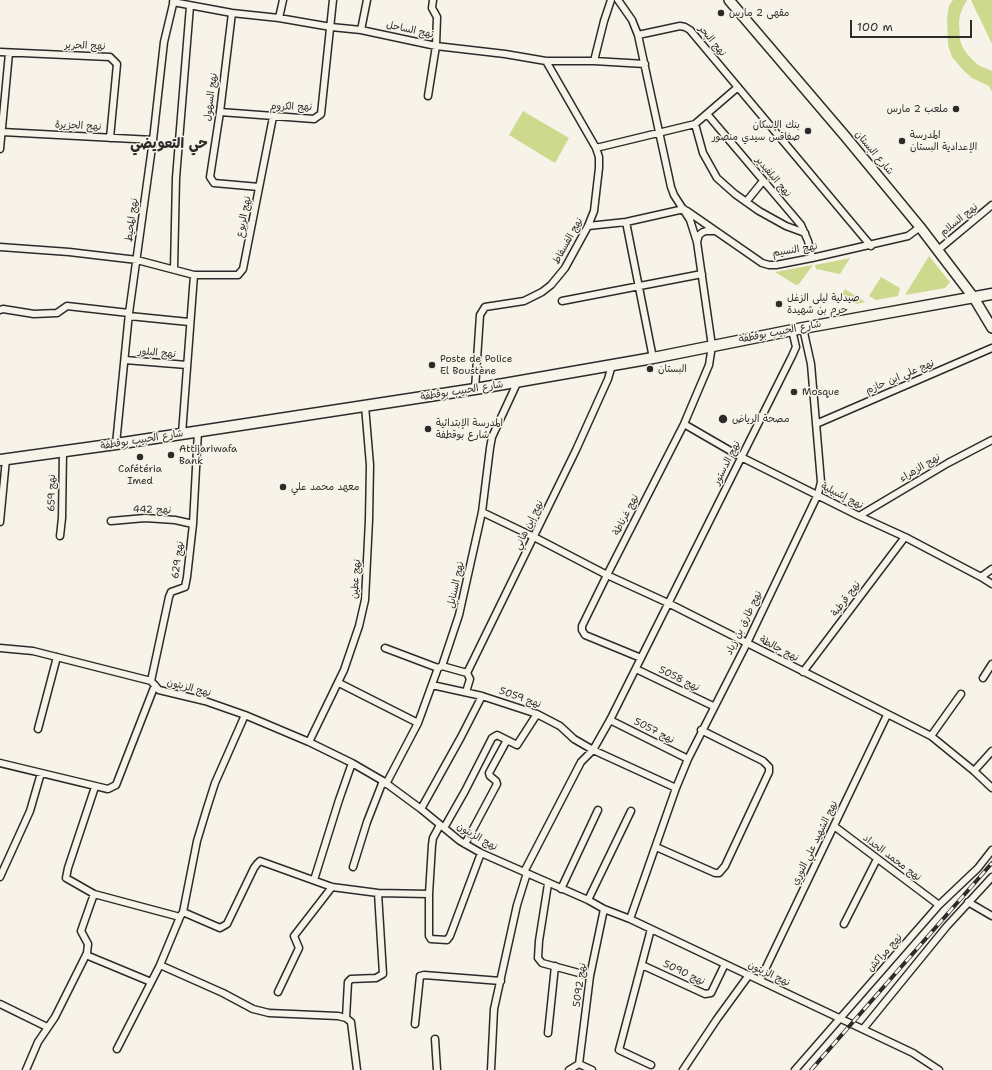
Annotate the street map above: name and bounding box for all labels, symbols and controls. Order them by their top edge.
place label: مقهى 2 مارس [729,7,789,19]
marker: مقهى 2 مارس [716,8,726,18]
scale bar [852,12,974,38]
street label: نهج الساحل [385,19,435,41]
text: 100 m [857,19,893,35]
street label: نهج البحر [696,23,728,59]
street label: نهج الحرير [64,39,106,53]
street label: نهج السهول [202,72,220,122]
street label: نهج الكروم [270,101,312,113]
place label: ملعب 2 مارس [887,103,948,115]
marker: ملعب 2 مارس [951,104,961,114]
street label: نهج الجزيرة [54,119,102,133]
place label: بنك الإسكان صفاقس سيدي منصور [712,119,800,142]
marker: بنك الإسكان صفاقس سيدي منصور [803,126,813,136]
street label: شارع البستان [852,129,896,177]
place label: المدرسة الإعدادية البستان [910,129,977,152]
district label: حي التعويضي [130,136,208,152]
marker: المدرسة الإعدادية البستان [897,136,907,146]
street label: نهج البلفيدير [753,154,793,200]
street label: نهج الربوع [234,195,254,239]
street label: نهج المحيط [123,197,141,243]
street label: نهج السلام [938,201,980,239]
street label: نهج الفسفاط [550,216,586,266]
street label: نهج النسيم [772,241,818,259]
place label: صيدلية ليلى الزغل حرم بن شهيدة [787,292,860,316]
marker: صيدلية ليلى الزغل حرم بن شهيدة [774,299,784,309]
street label: شارع الحبيب بوقطفة [738,318,822,346]
street label: نهج البلور [138,345,176,361]
place label: Poste de Police El Boustène [440,353,512,376]
street label: نهج علي ابن حازم [864,357,936,397]
marker: Poste de Police El Boustène [427,360,437,370]
place label: البستان [658,363,687,375]
marker: البستان [645,364,655,374]
street label: شارع الحبيب بوقطفة [420,379,504,403]
place label: Mosque [802,386,839,398]
marker: Mosque [789,387,799,397]
marker: مصحة الرياض [717,413,729,425]
place label: مصحة الرياض [732,413,789,425]
place label: المدرسة الإبتدائية شارع بوقطفة [436,417,503,440]
marker: المدرسة الإبتدائية شارع بوقطفة [423,424,433,434]
street label: شارع الحبيب بوقطفة [100,428,184,452]
street label: نهج الدستور [711,439,743,487]
place label: Attijariwafa Bank [179,443,237,466]
marker: Attijariwafa Bank [166,450,176,460]
street label: نهج الزهراء [897,451,943,485]
marker: Cafétéria Imed [135,452,145,462]
place label: Cafétéria Imed [118,463,162,486]
street label: نهج 659 [46,474,58,512]
street label: نهج إشبيلية [819,480,865,512]
place label: معهد محمد علي [291,481,359,493]
marker: معهد محمد علي [278,482,288,492]
street label: نهج غرناطة [611,492,641,538]
street label: نهج إبن هاني [512,498,546,552]
street label: نهج 442 [133,504,171,516]
street label: نهج 629 [169,540,187,580]
street label: نهج عطين [349,559,363,599]
street label: نهج السنابل [445,560,467,610]
street label: نهج قرطبة [829,579,863,619]
street label: نهج طارق بن زياد [723,589,765,657]
street label: نهج جالطة [757,634,801,664]
street label: نهج 5058 [657,664,701,694]
street label: نهج الزيتون [166,676,212,700]
street label: نهج 5059 [497,685,543,711]
street label: نهج 5057 [632,716,676,746]
street label: نهج الشهيد علي النوري [789,799,841,887]
street label: نهج الزيتون [454,821,500,853]
street label: نهج محمد الحداد [861,832,923,884]
street label: نهج مراكش [865,932,905,974]
street label: نهج 5090 [661,958,707,988]
street label: نهج الزيتون [746,959,792,989]
street label: نهج 5092 [571,962,589,1008]

